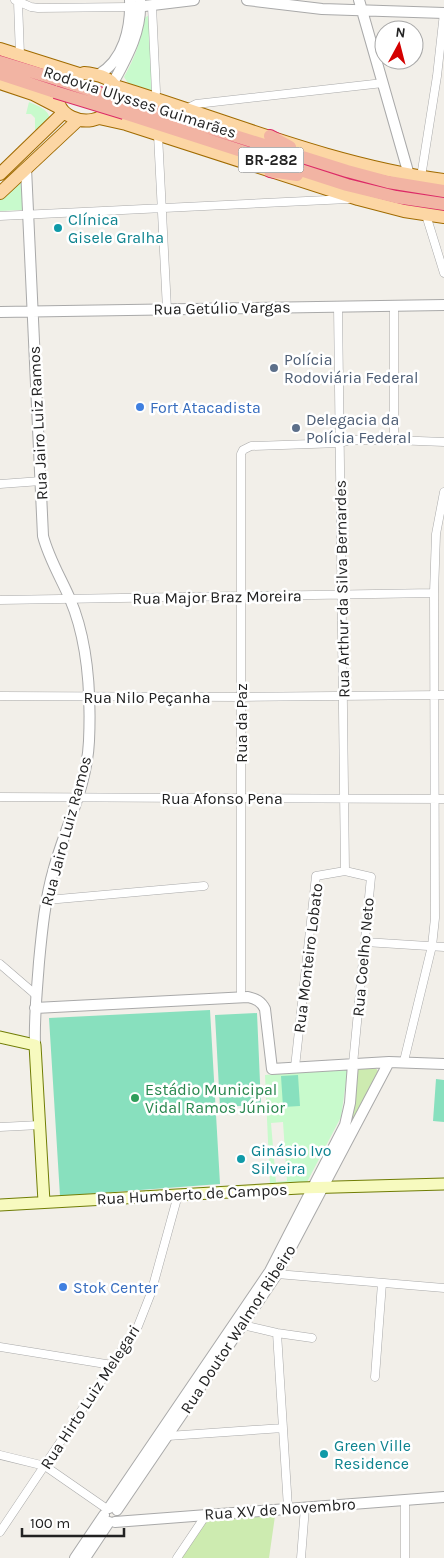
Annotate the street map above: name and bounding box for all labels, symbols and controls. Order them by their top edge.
north arrow [374,20,424,70]
text: N [395,24,407,42]
street label: Rodovia Ulysses Guimarães [41,62,239,142]
road number: BR-282 [238,148,304,172]
place label: Clínica Gisele Gralha [68,210,164,247]
marker: Clínica Gisele Gralha [52,222,64,234]
street label: Rua Getúlio Vargas [153,297,291,319]
street label: Rua Jairo Luiz Ramos [24,345,52,501]
place label: Polícia Rodoviária Federal [284,350,418,387]
marker: Polícia Rodoviária Federal [268,362,280,374]
place label: Fort Atacadista [150,398,261,417]
marker: Fort Atacadista [134,401,146,413]
place label: Delegacia da Polícia Federal [306,410,411,447]
marker: Delegacia da Polícia Federal [290,422,302,434]
street label: Rua Arthur da Silva Bernardes [331,480,353,698]
street label: Rua Major Braz Moreira [132,586,302,608]
street label: Rua da Paz [232,683,251,763]
street label: Rua Nilo Peçanha [83,688,211,707]
street label: Rua Jairo Luiz Ramos [37,754,95,908]
street label: Rua Afonso Pena [161,789,283,808]
street label: Rua Monteiro Lobato [289,882,327,1034]
street label: Rua Coelho Neto [348,897,378,1017]
place label: Estádio Municipal Vidal Ramos Júnior [145,1080,285,1117]
marker: Estádio Municipal Vidal Ramos Júnior [129,1092,141,1104]
place label: Ginásio Ivo Silveira [251,1141,332,1178]
marker: Ginásio Ivo Silveira [235,1153,247,1165]
street label: Rua Humberto de Campos [96,1180,288,1208]
street label: Rua Doutor Walmor Ribeiro [176,1241,300,1417]
place label: Stok Center [73,1278,158,1297]
marker: Stok Center [57,1281,69,1293]
street label: Rua Hirto Luiz Melegari [36,1321,144,1473]
place label: Green Ville Residence [334,1436,411,1473]
marker: Green Ville Residence [318,1448,330,1460]
street label: Rua XV de Novembro [204,1494,356,1524]
scale bar [22,1506,125,1538]
text: 100 m [30,1514,70,1532]

